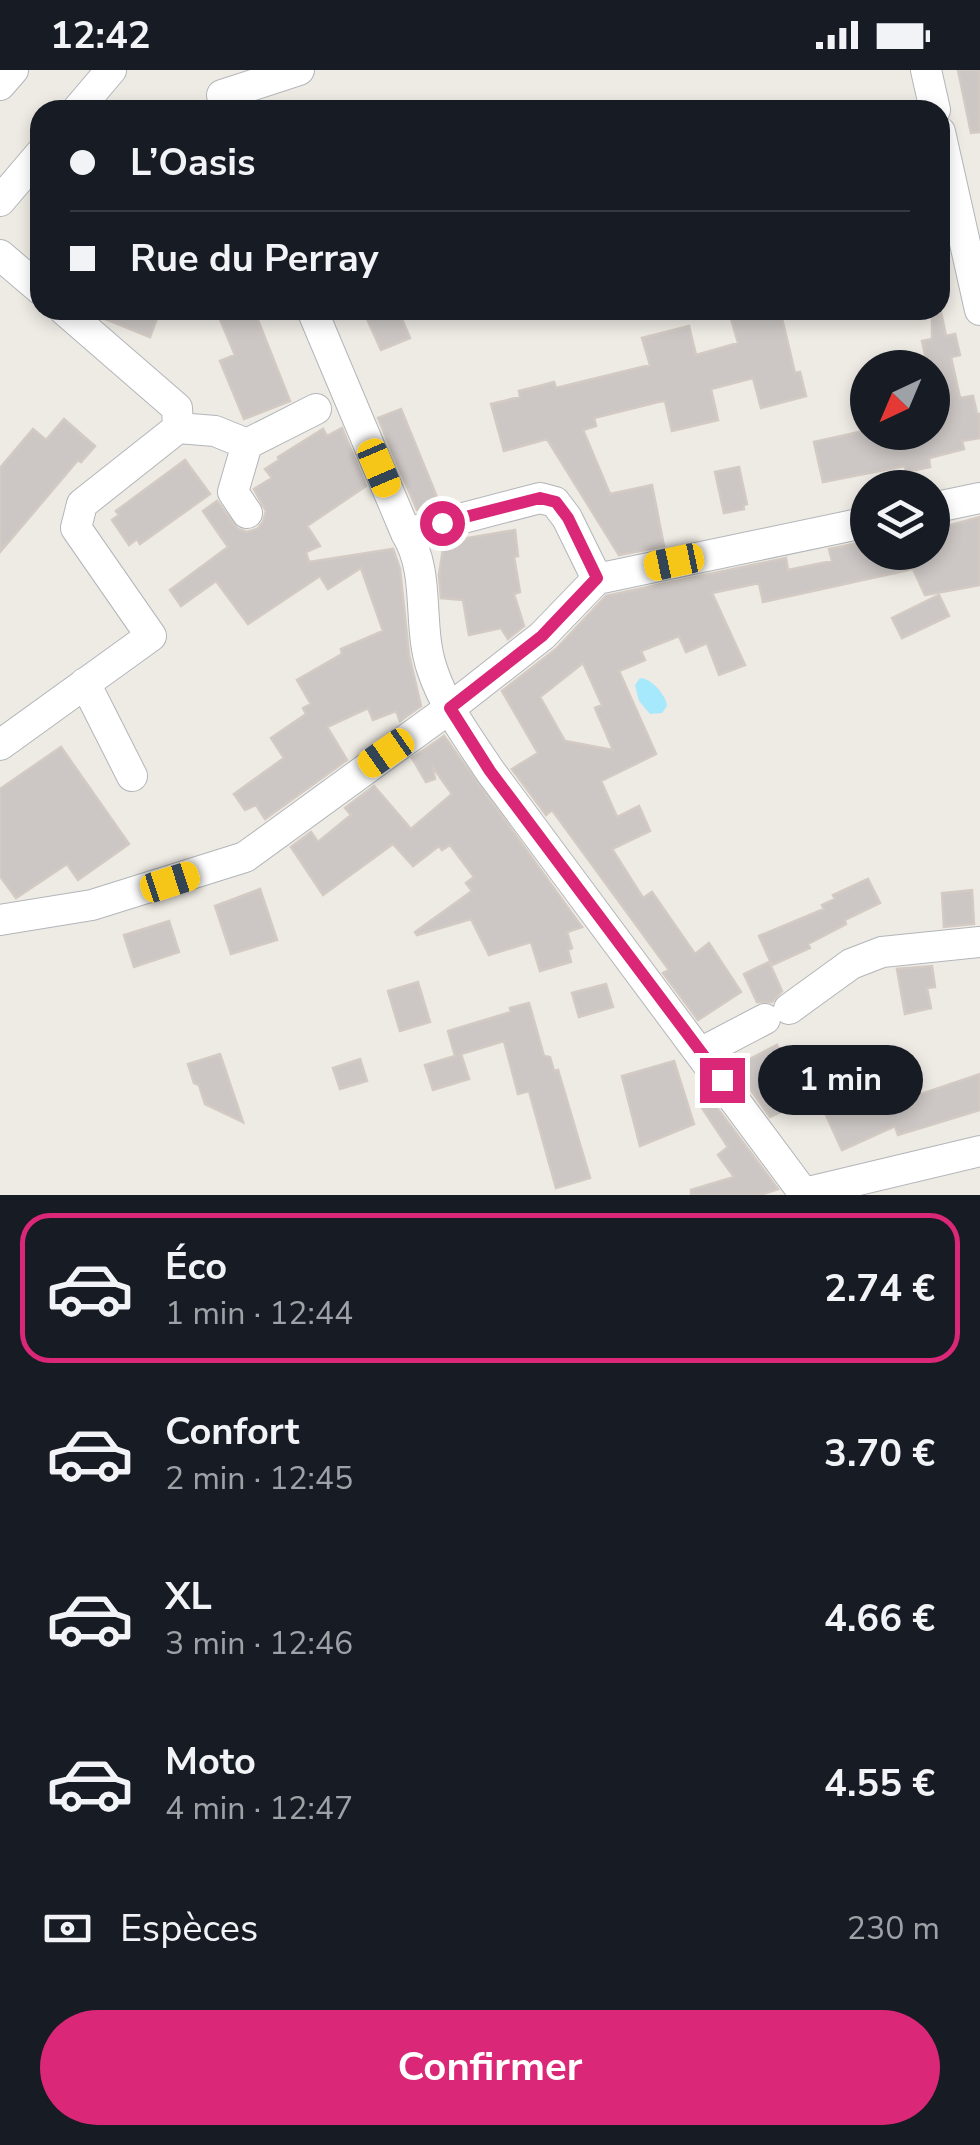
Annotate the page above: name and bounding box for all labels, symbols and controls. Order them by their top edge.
text: 12:42 [50,10,151,61]
text: L’Oasis [130,137,256,188]
text: Rue du Perray [130,233,379,284]
north arrow [850,350,950,450]
map controls [850,350,950,570]
car [353,435,405,501]
button: layers [850,470,950,570]
route start [420,501,465,546]
car [642,541,706,583]
car [353,724,419,782]
car [137,858,203,906]
callout: 1 min [757,1045,922,1115]
route end [700,1058,745,1103]
text: 1 min [799,1058,882,1101]
text: Éco [165,1241,227,1292]
icon: car [45,1243,135,1333]
text: 2.74 € [824,1263,935,1314]
text: 1 min · 12:44 [165,1292,353,1335]
text: Confort [165,1406,299,1457]
icon: car [45,1408,135,1498]
text: 3.70 € [824,1428,935,1479]
text: 2 min · 12:45 [165,1457,353,1500]
text: XL [165,1571,212,1622]
icon: car [45,1573,135,1663]
text: 4.66 € [824,1593,935,1644]
text: 3 min · 12:46 [165,1622,353,1665]
text: Moto [165,1736,256,1787]
icon: car [45,1738,135,1828]
text: 4.55 € [824,1758,935,1809]
text: 4 min · 12:47 [165,1787,353,1830]
icon: cash [40,1901,95,1956]
text: Espèces [120,1903,258,1954]
text: 230 m [847,1907,940,1950]
button: Confirmer [40,2010,940,2125]

